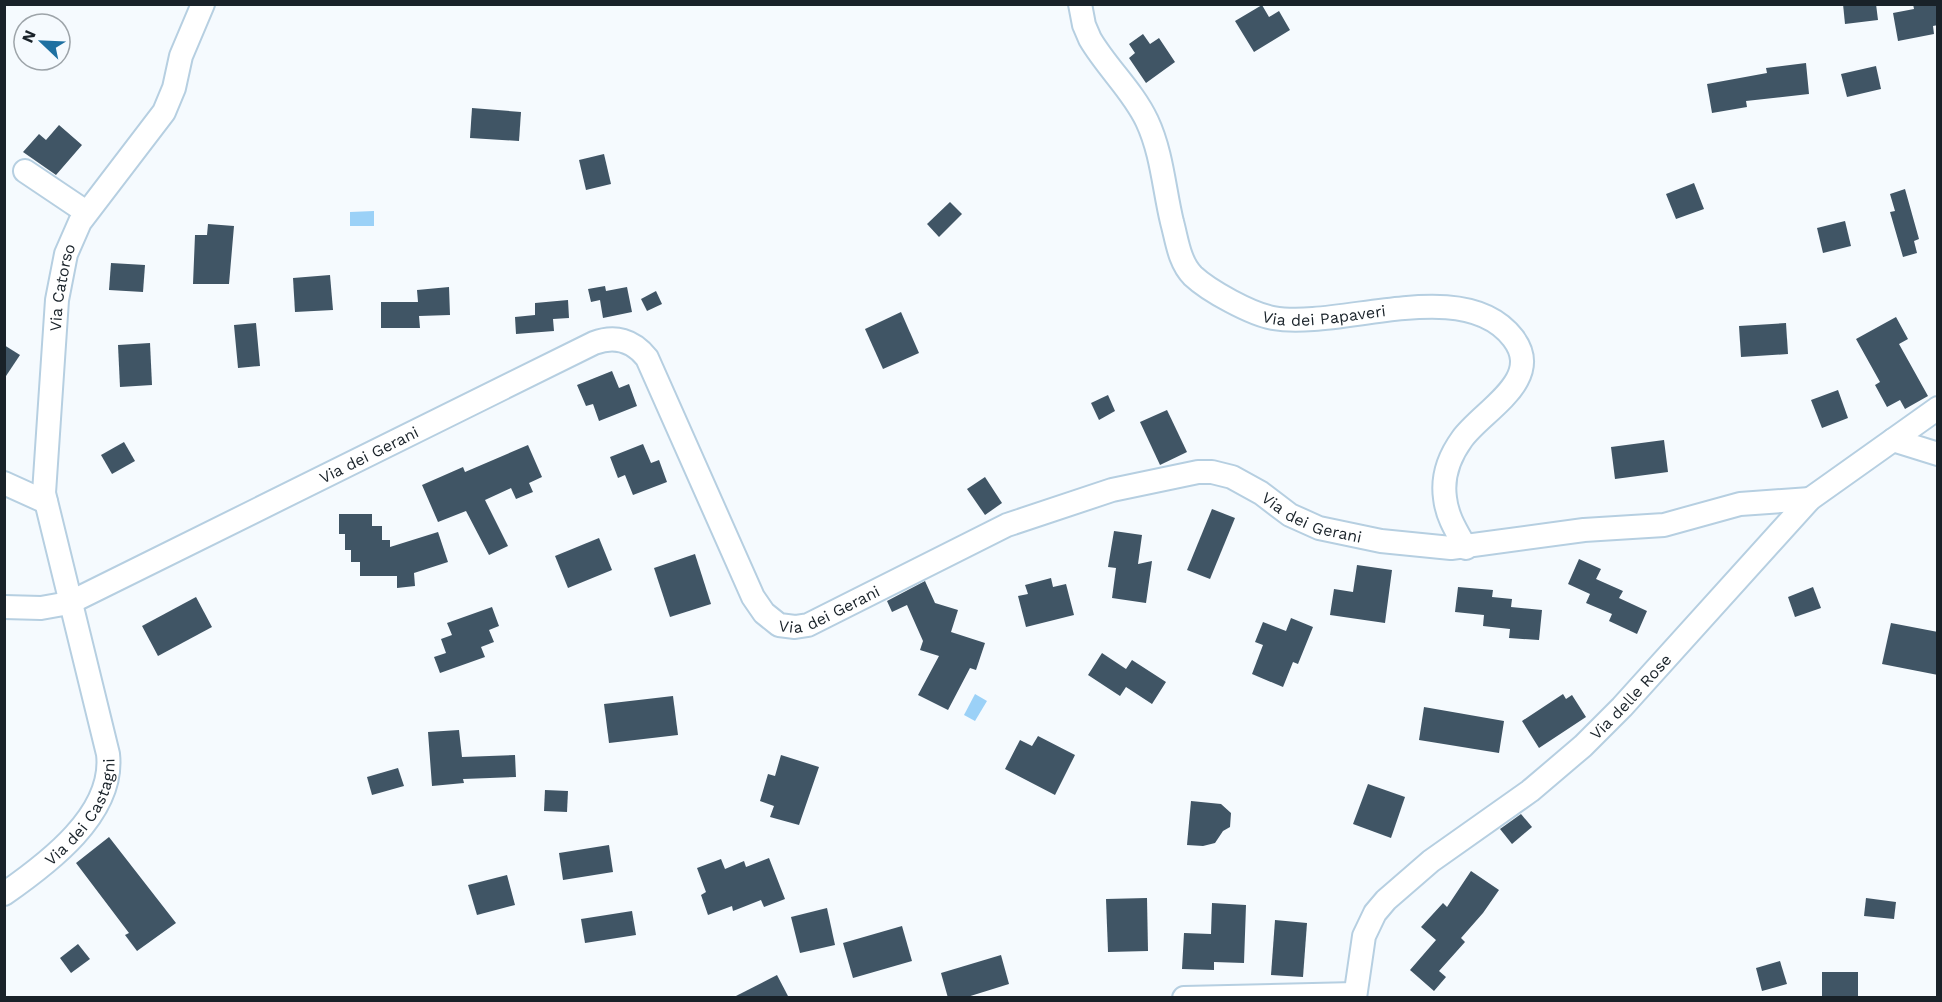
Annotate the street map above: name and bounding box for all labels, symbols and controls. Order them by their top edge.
north arrow [12,12,72,72]
text: N [18,27,40,46]
street label: Via Catorso [46,240,80,332]
street label: Via dei Papaveri [1260,301,1387,330]
street label: Via dei Gerani [316,422,422,488]
street label: Via dei Gerani [1258,488,1364,547]
street label: Via dei Gerani [778,582,883,637]
street label: Via delle Rose [1586,650,1675,744]
street label: Via dei Castagni [41,758,119,869]

